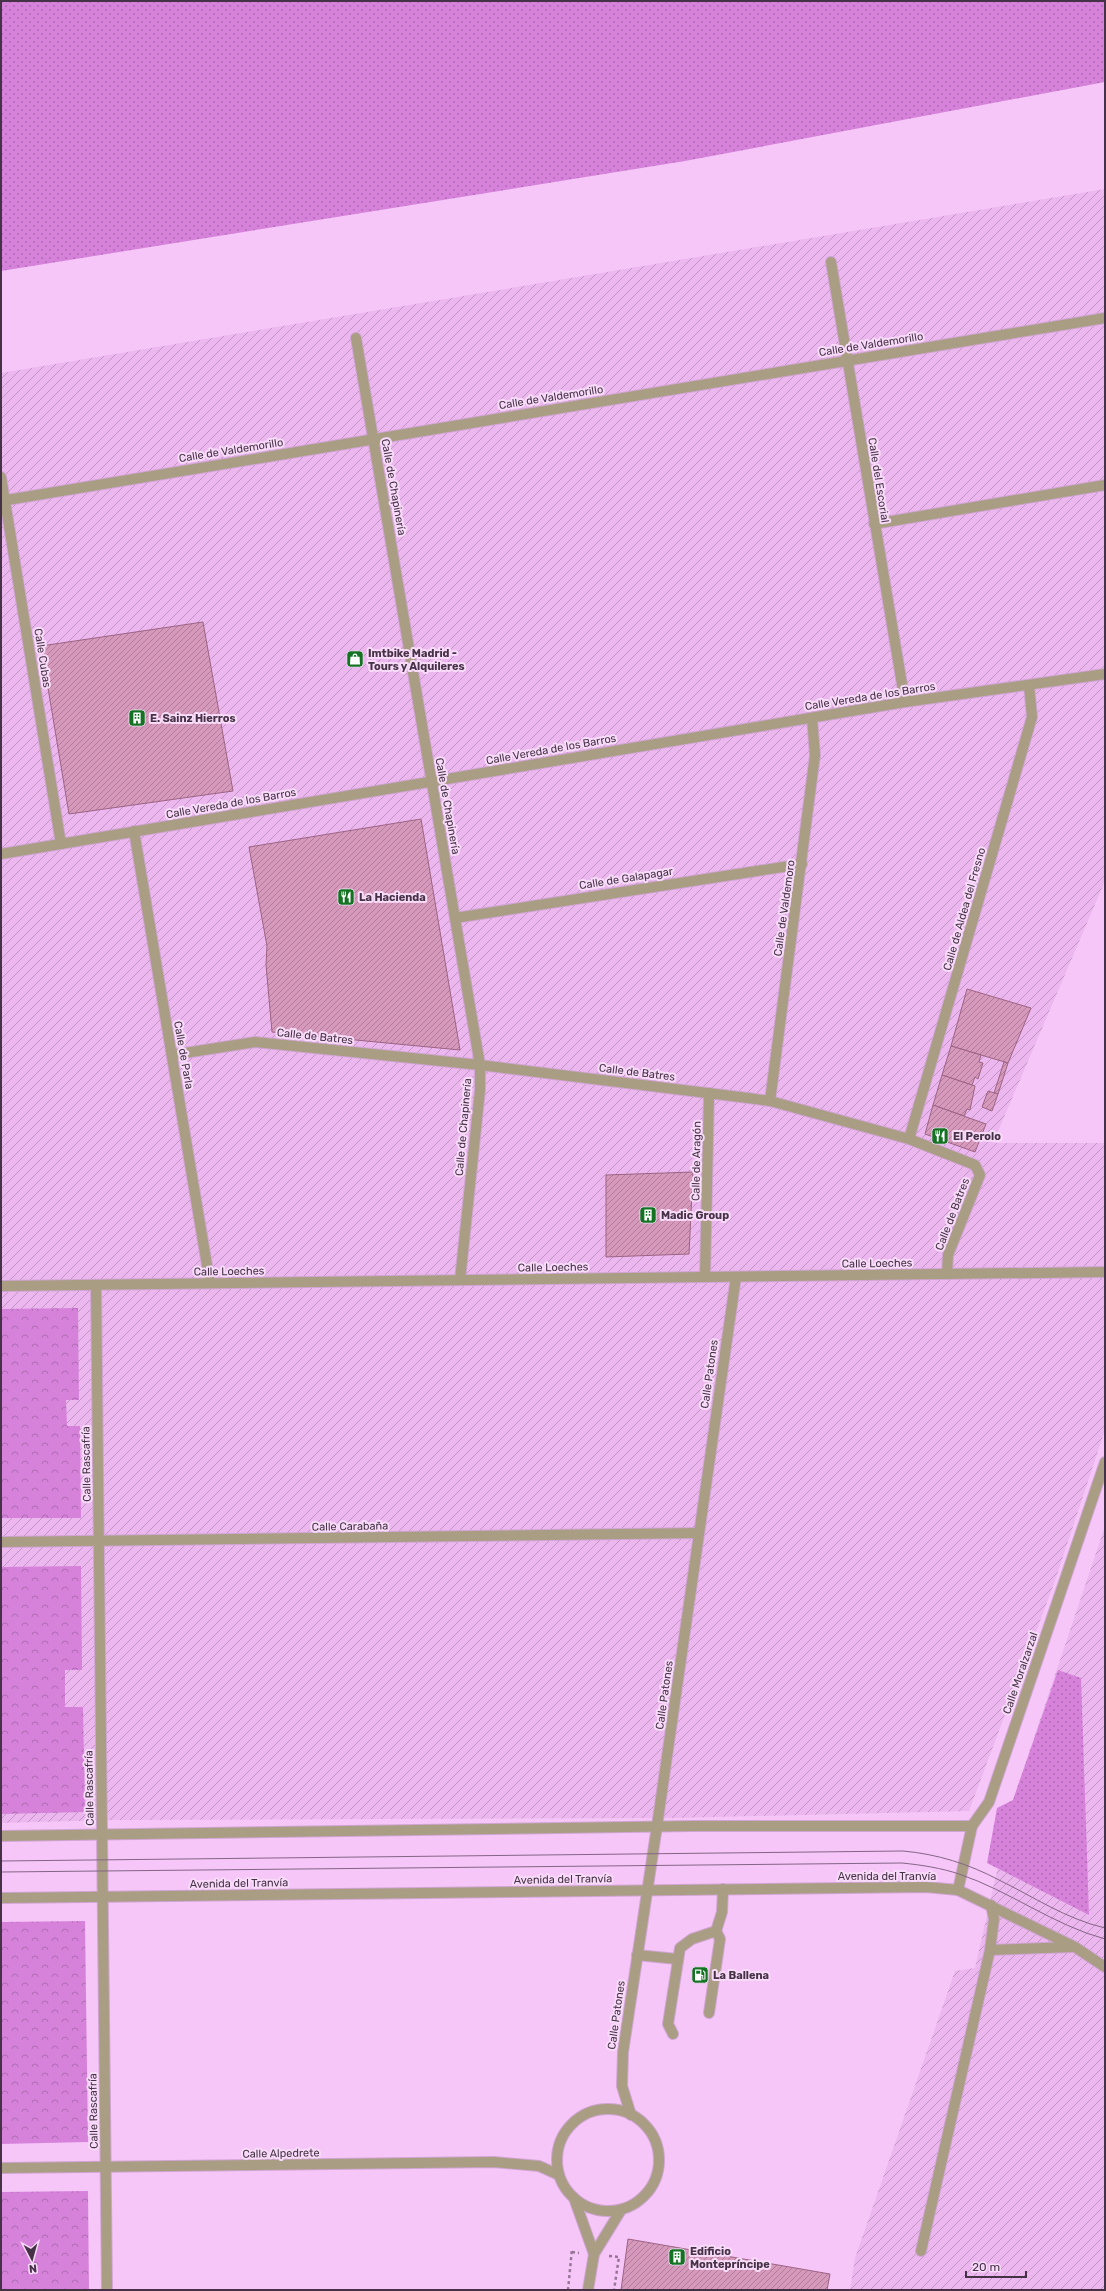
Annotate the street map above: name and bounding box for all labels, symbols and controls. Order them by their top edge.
street label: Calle de Valdemorillo [818,330,924,359]
street label: Calle de Valdemorillo [498,383,604,412]
street label: Calle de Valdemorillo [178,436,284,465]
street label: Calle del Escorial [865,437,892,524]
street label: Calle de Chapinería [379,438,408,537]
street label: Calle Cubas [31,628,54,689]
place label: Imtbike Madrid - Tours y Alquileres [368,647,465,673]
shop icon: Imtbike Madrid - Tours y Alquileres [345,649,365,669]
street label: Calle Vereda de los Barros [804,680,937,713]
building icon: E. Sainz Hierros [127,708,147,728]
place label: E. Sainz Hierros [150,712,236,725]
street label: Calle Vereda de los Barros [485,732,618,767]
street label: Calle de Chapinería [433,757,462,856]
street label: Calle Vereda de los Barros [165,786,298,821]
street label: Calle de Aldea del Fresno [941,846,988,972]
street label: Calle de Valdemoro [771,859,798,957]
street label: Calle de Galapagar [578,865,675,892]
restaurant icon: La Hacienda [336,887,356,907]
place label: La Hacienda [359,891,426,904]
street label: Calle de Parla [171,1020,196,1090]
street label: Calle de Batres [276,1026,354,1047]
street label: Calle de Batres [598,1061,676,1084]
street label: Calle de Chapinería [453,1078,474,1176]
street label: Calle de Aragón [689,1121,704,1201]
restaurant icon: El Perolo [930,1126,950,1146]
place label: El Perolo [953,1130,1001,1143]
street label: Calle de Batres [933,1176,972,1252]
building icon: Madic Group [638,1205,658,1225]
place label: Madic Group [661,1209,729,1222]
street label: Calle Loeches [842,1256,913,1271]
street label: Calle Loeches [518,1260,589,1275]
street label: Calle Loeches [194,1264,265,1279]
street label: Calle Patones [698,1338,721,1409]
street label: Calle Rascafría [79,1426,94,1502]
street label: Calle Carabaña [312,1519,388,1534]
street label: Calle Moralzarzal [1000,1631,1041,1716]
street label: Calle Patones [653,1659,676,1730]
street label: Calle Rascafría [82,1750,97,1826]
street label: Avenida del Tranvía [838,1870,936,1883]
street label: Avenida del Tranvía [514,1872,612,1887]
street label: Avenida del Tranvía [190,1876,288,1891]
fuel station icon: La Ballena [690,1965,710,1985]
place label: La Ballena [713,1969,769,1982]
street label: Calle Patones [605,1979,628,2050]
street label: Calle Rascafría [86,2073,101,2149]
street label: Calle Alpedrete [242,2146,320,2161]
north arrow [12,2239,52,2279]
place label: Edificio Montepríncipe [690,2245,770,2271]
building icon: Edificio Montepríncipe [667,2247,687,2267]
scale bar [966,2253,1026,2279]
text: 20 m [972,2260,1000,2274]
text: N [28,2262,38,2275]

